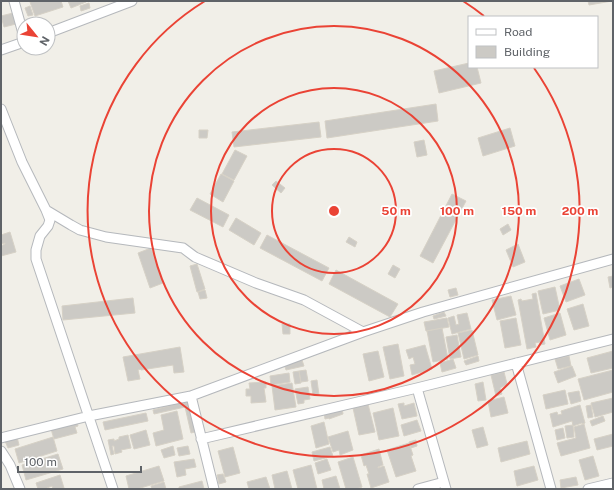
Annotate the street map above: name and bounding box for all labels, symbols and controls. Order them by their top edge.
north arrow [16,16,56,56]
legend [468,16,598,68]
text: Road [504,25,532,39]
text: N [37,34,52,48]
text: Building [504,45,550,59]
centre of rings [327,204,341,218]
text: 50 m [381,204,411,218]
text: 100 m [440,204,474,218]
text: 150 m [502,204,536,218]
text: 200 m [562,204,598,218]
scale bar [18,448,141,474]
text: 100 m [24,455,57,469]

